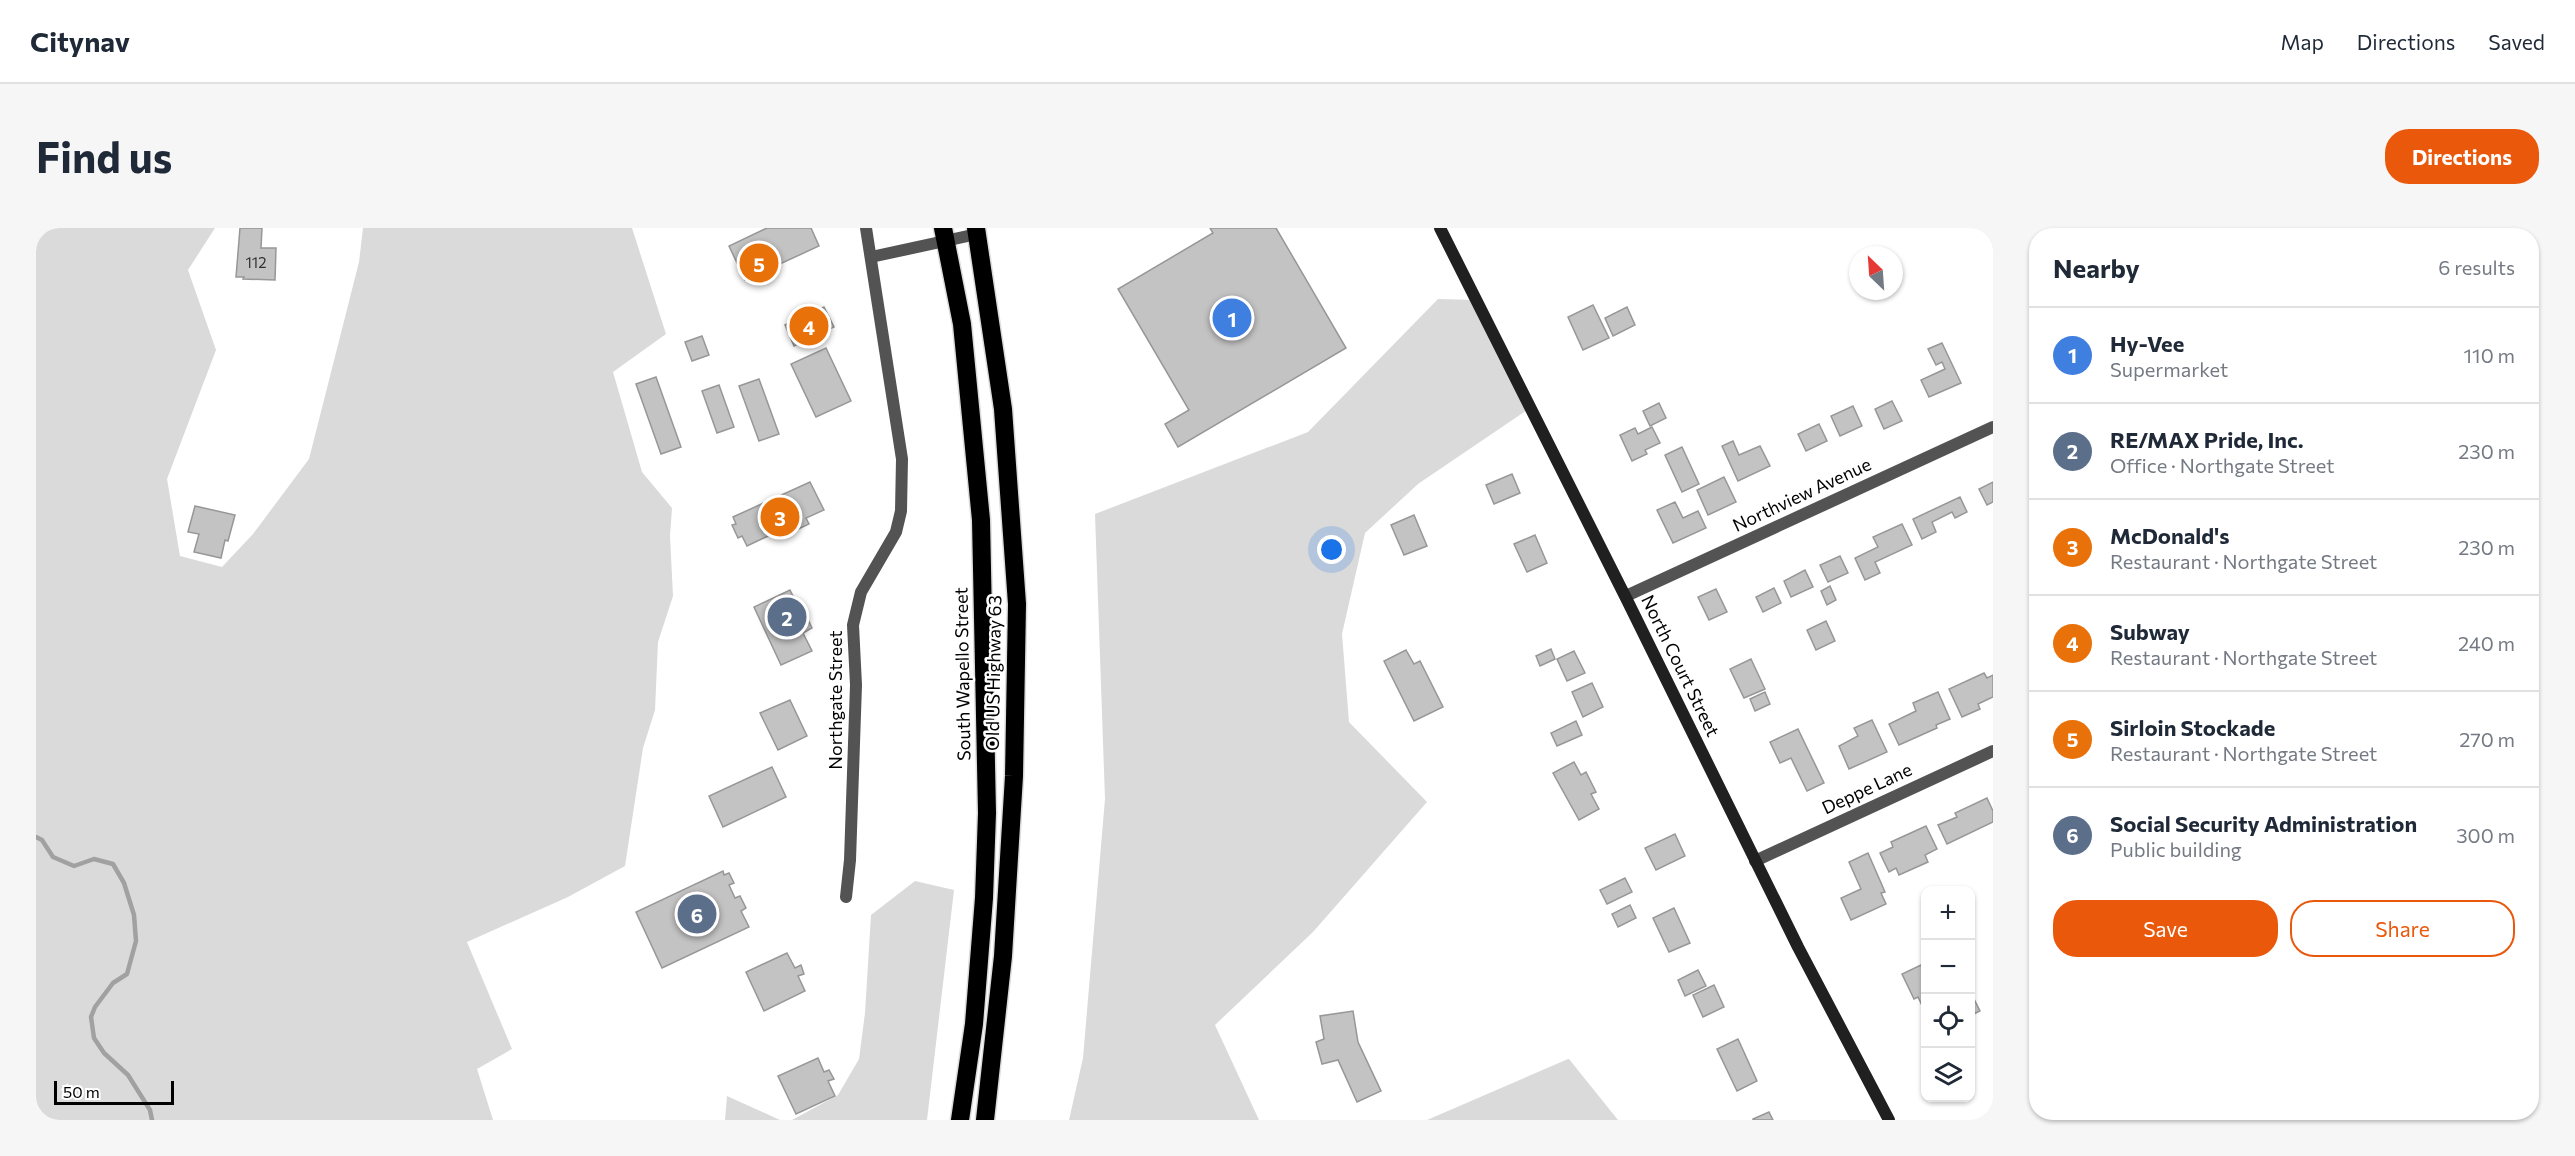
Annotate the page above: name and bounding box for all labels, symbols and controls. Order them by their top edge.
text: Citynav [30,24,130,58]
text: Map [2281,29,2324,54]
text: Directions [2357,29,2455,54]
text: Saved [2488,29,2545,54]
button: Directions [2385,129,2539,184]
text: Find us [36,130,172,182]
pin: 5 [740,240,778,285]
north arrow [1849,246,1903,300]
text: Nearby [2053,252,2140,283]
house number: 112 [245,253,267,271]
text: 6 results [2438,255,2515,279]
pin: 1 [1212,296,1252,340]
pin: 4 [790,304,828,348]
text: Hy-Vee [2110,330,2184,357]
text: 1 [2068,343,2077,367]
text: 110 m [2464,343,2515,367]
text: Supermarket [2110,357,2228,381]
text: RE/MAX Pride, Inc. [2110,426,2304,453]
text: 2 [2067,439,2078,463]
text: 230 m [2458,439,2515,463]
street label: Northview Avenue [1729,452,1874,536]
text: Office · Northgate Street [2110,453,2334,477]
pin: 3 [760,494,800,540]
text: McDonald's [2110,522,2229,549]
your location [1317,535,1346,564]
text: 3 [2067,535,2078,559]
text: 230 m [2458,535,2515,559]
text: Restaurant · Northgate Street [2110,549,2377,573]
street label: South Wapello Street [949,587,975,761]
street label: North Court Street [1637,591,1725,740]
pin: 2 [768,594,807,640]
street label: Old US Highway 63 [981,595,1005,751]
text: Subway [2110,618,2190,645]
street label: Northgate Street [824,630,846,770]
text: 4 [2066,631,2079,655]
text: 240 m [2458,631,2515,655]
text: Restaurant · Northgate Street [2110,645,2377,669]
text: Sirloin Stockade [2110,714,2275,741]
text: 5 [2067,727,2078,751]
text: 270 m [2459,727,2515,751]
text: Restaurant · Northgate Street [2110,741,2377,765]
street label: Deppe Lane [1818,758,1915,818]
text: Social Security Administration [2110,810,2417,837]
text: 6 [2066,823,2079,847]
text: 300 m [2456,823,2515,847]
text: Public building [2110,837,2242,861]
map controls [1921,886,1975,1102]
button: + [1921,886,1975,940]
pin: 6 [678,892,716,936]
button: Save [2053,900,2278,957]
button: Share [2290,900,2515,957]
button: − [1921,940,1975,994]
button: locate [1921,994,1975,1048]
button: layers [1921,1048,1975,1102]
scale bar [54,1078,174,1106]
text: 50 m [63,1082,100,1101]

